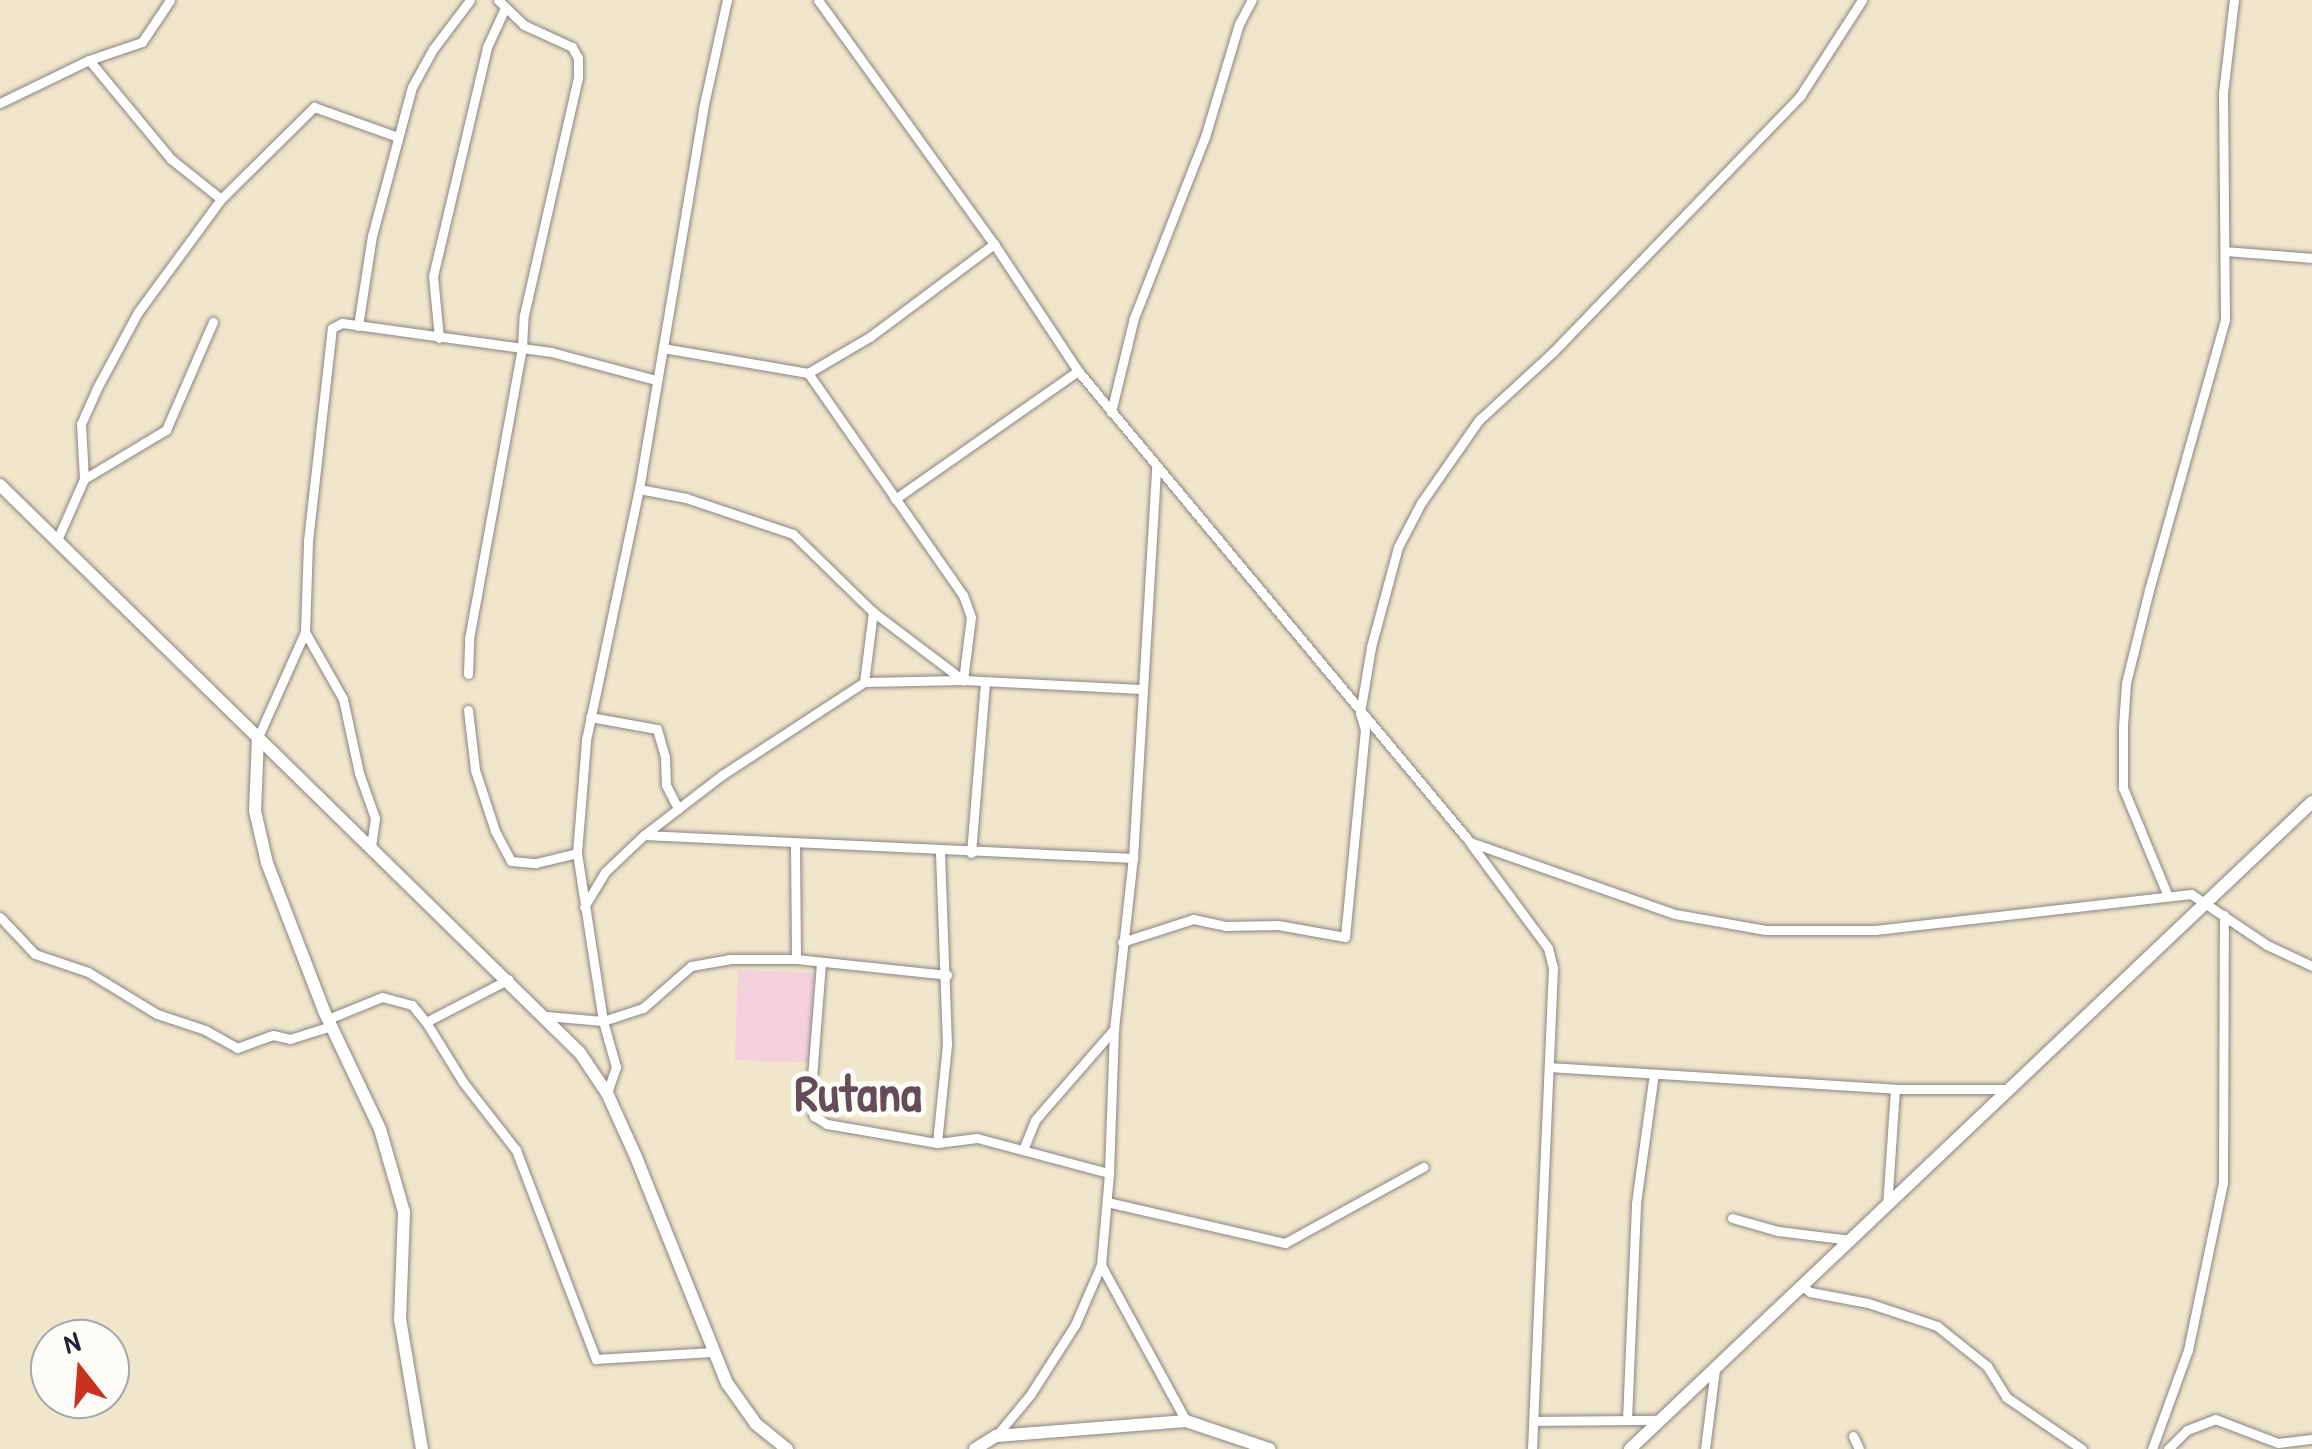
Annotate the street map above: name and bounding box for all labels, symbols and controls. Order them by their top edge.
district label: Rutana [795,1062,921,1124]
north arrow [30,1319,130,1419]
text: N [59,1322,84,1363]

